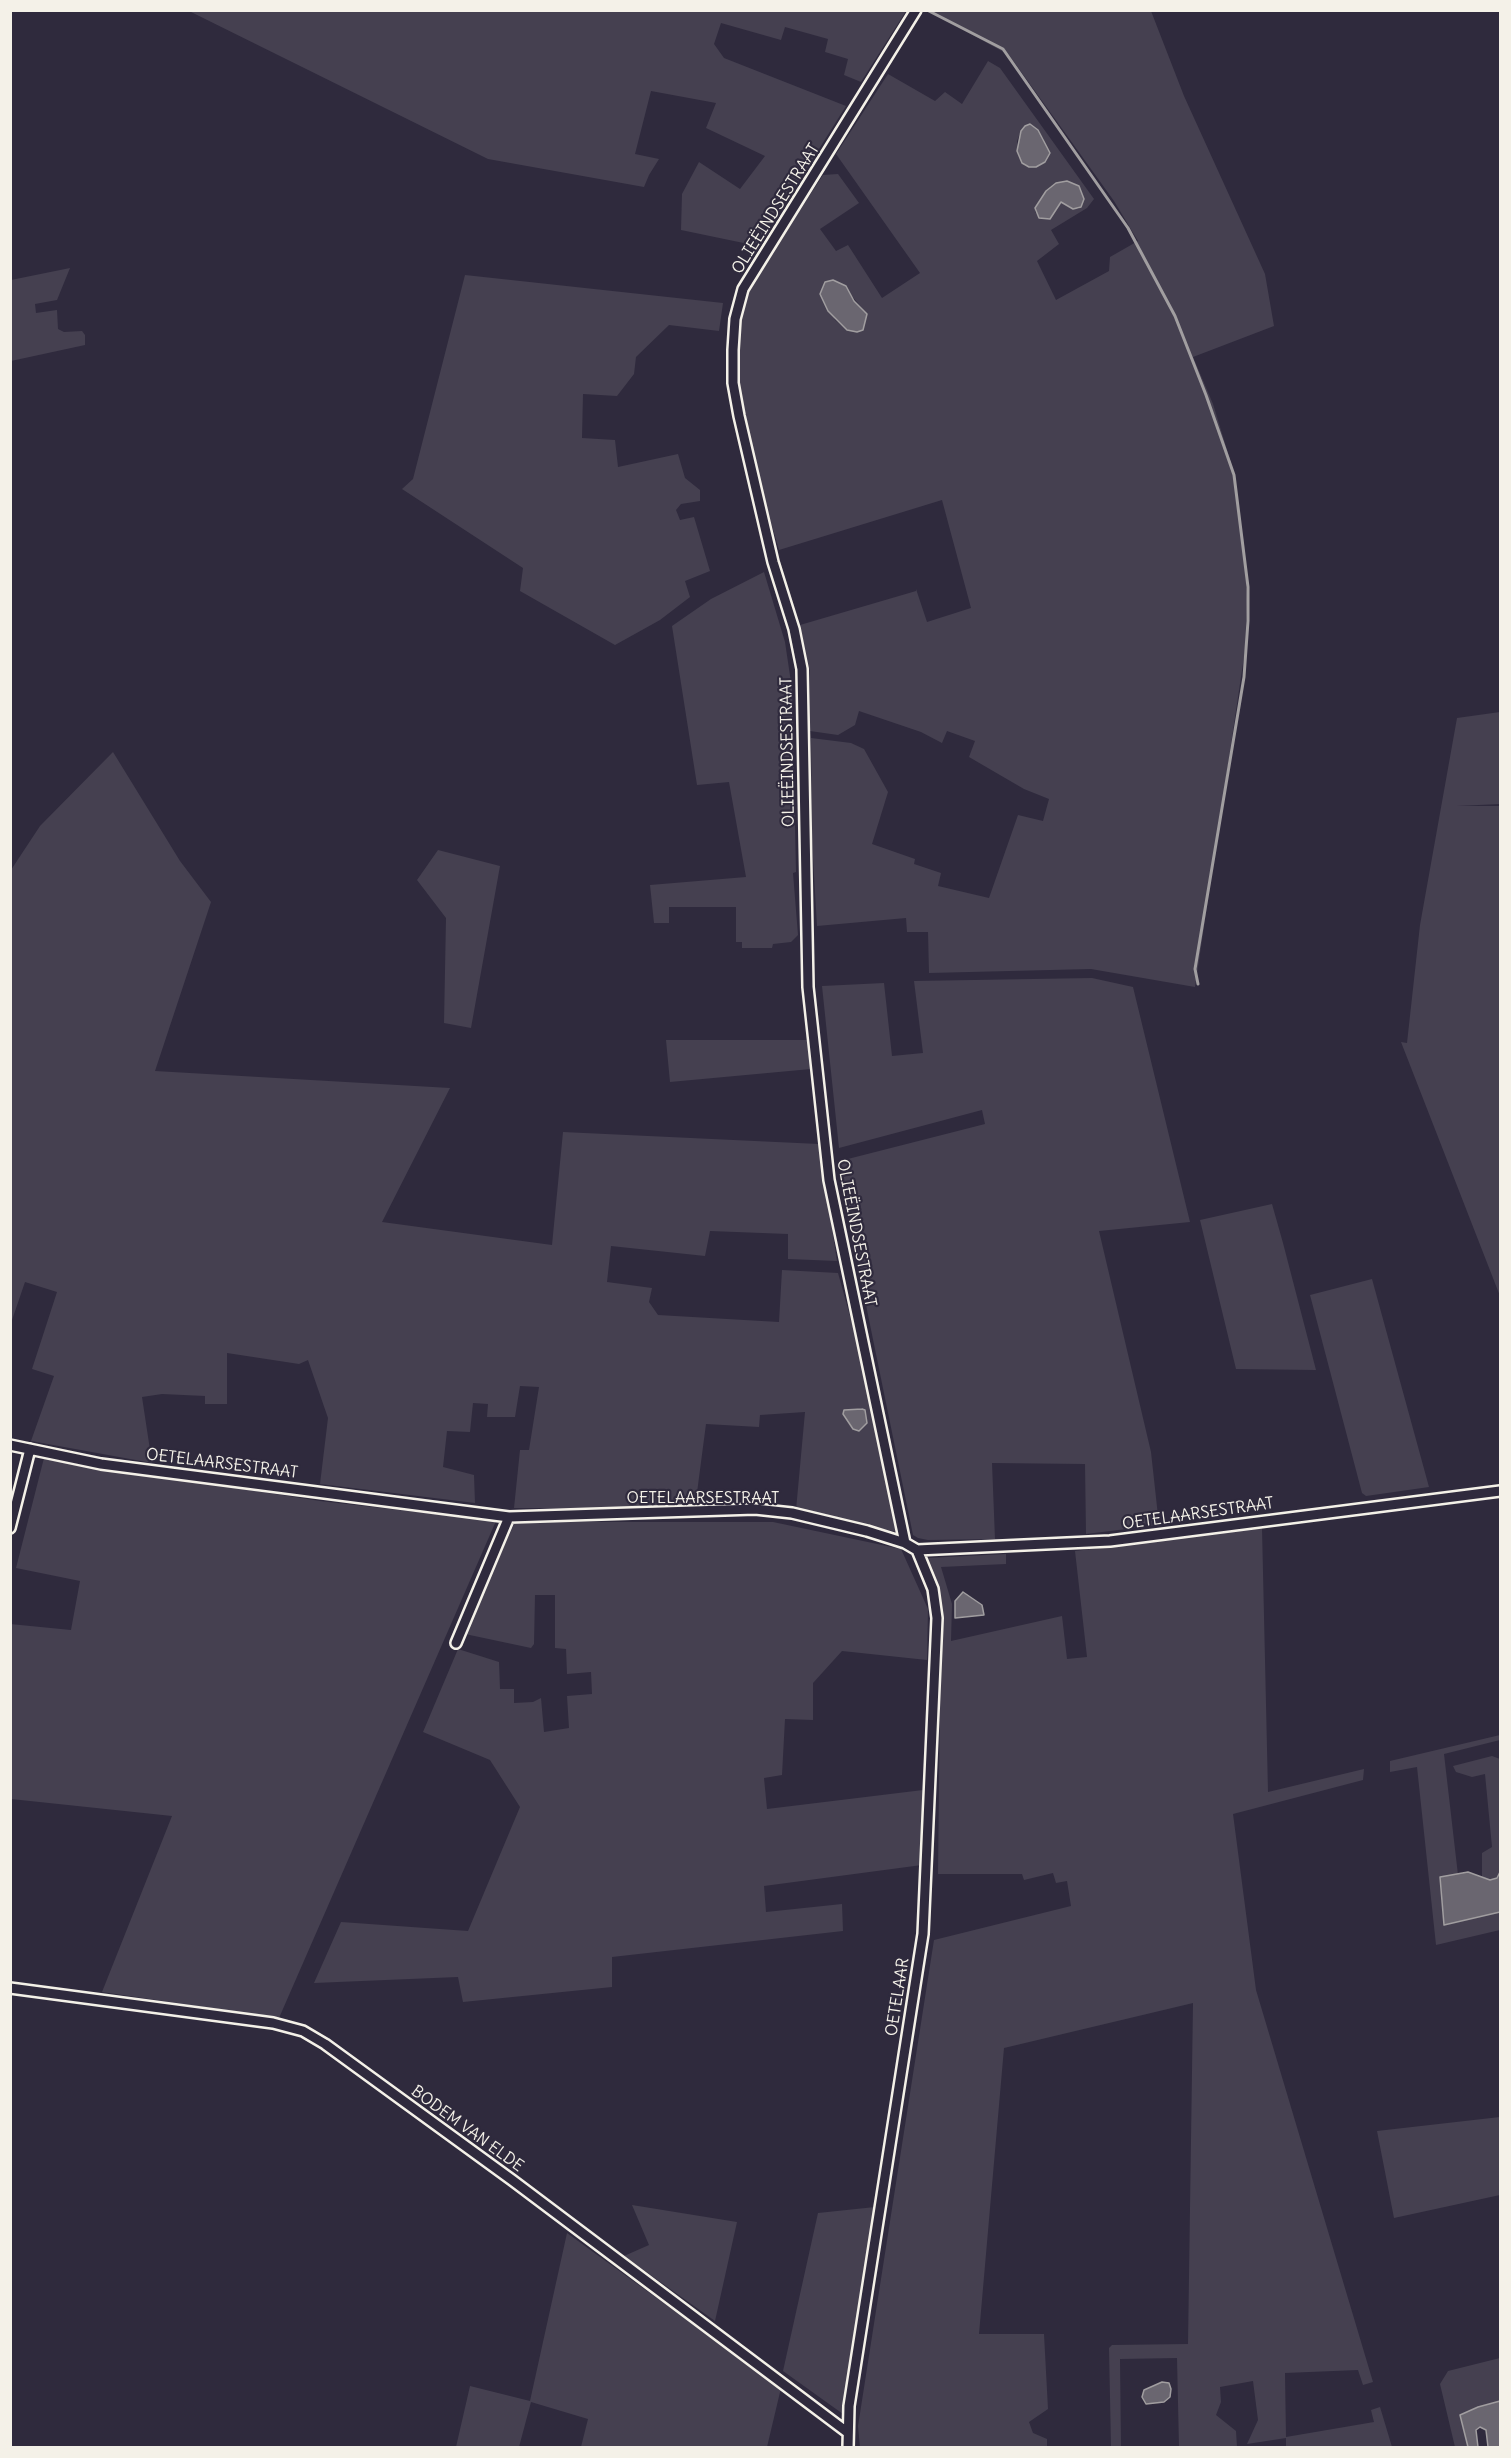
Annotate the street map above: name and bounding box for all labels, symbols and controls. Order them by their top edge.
street label: OLIEËINDSESTRAAT [728,140,824,278]
street label: OLIEËINDSESTRAAT [777,677,799,827]
street label: OLIEËINDSESTRAAT [832,1158,880,1308]
street label: OETELAARSESTRAAT [145,1445,299,1483]
street label: OETELAARSESTRAAT [627,1488,779,1508]
street label: OETELAARSESTRAAT [1121,1494,1275,1534]
street label: OETELAAR [882,1956,914,2038]
street label: BODEM VAN ELDE [407,2082,527,2176]

